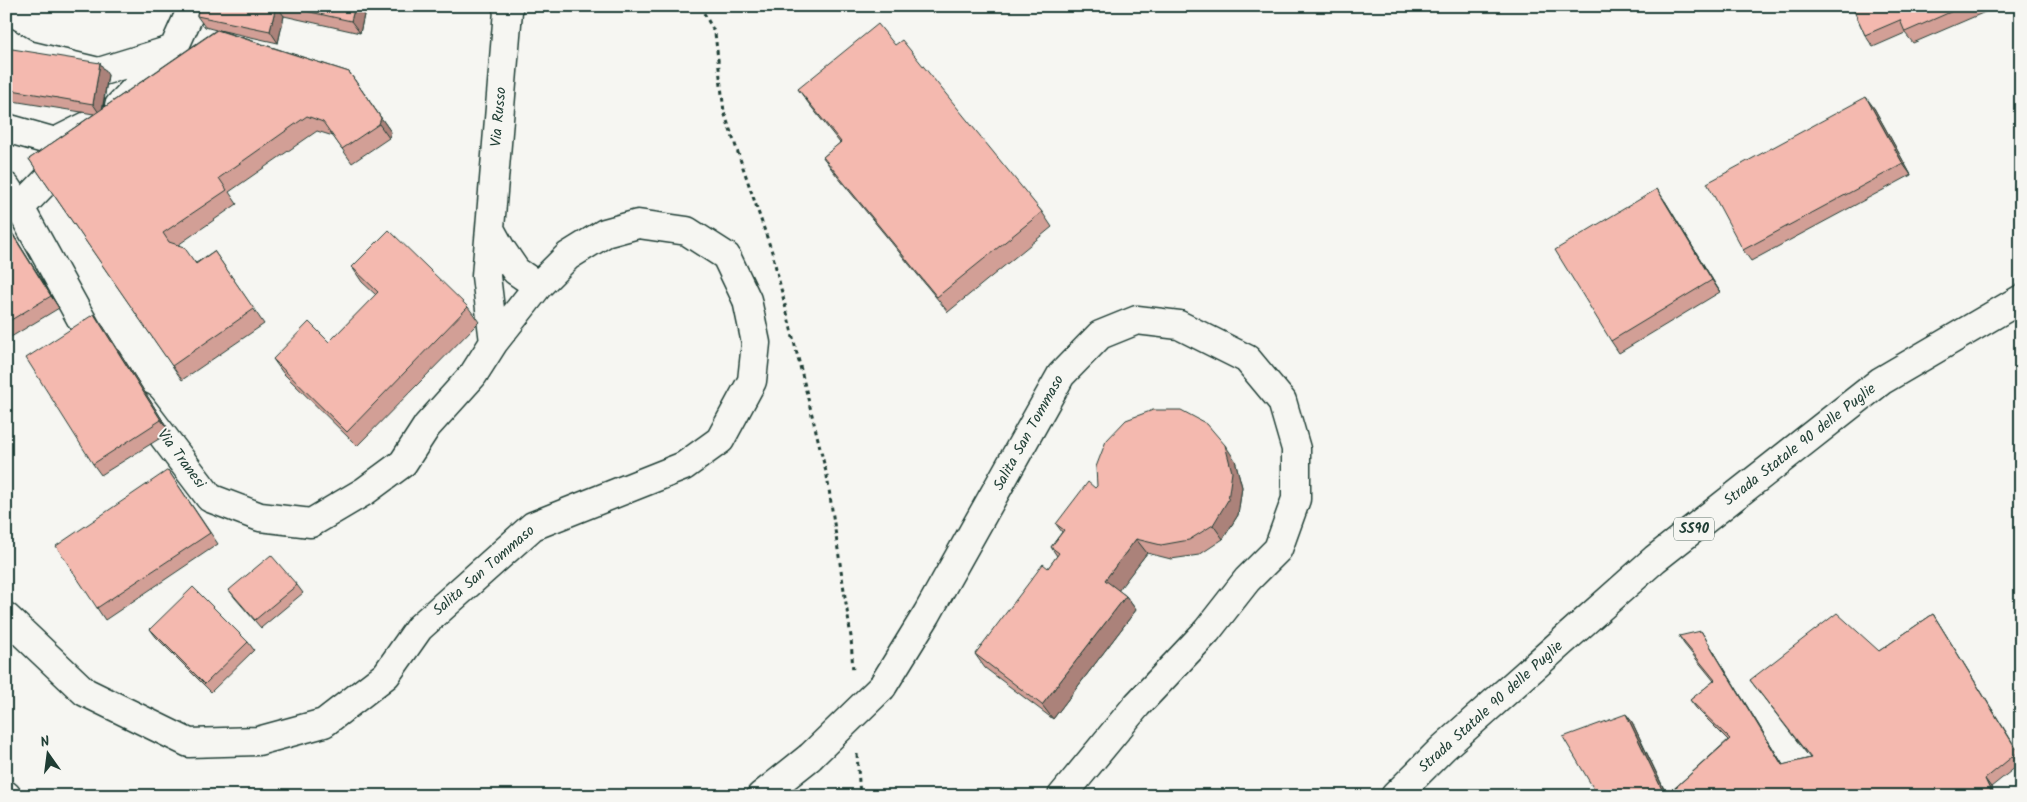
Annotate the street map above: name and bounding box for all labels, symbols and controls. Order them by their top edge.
street label: Via Russo [484,86,514,148]
street label: Salita San Tommaso [987,371,1071,495]
street label: Strada Statale 90 delle Puglie [1719,378,1882,512]
street label: Via Tranesi [151,424,212,495]
road number: SS90 [1674,518,1714,540]
street label: Salita San Tommaso [427,519,541,622]
street label: Strada Statale 90 delle Puglie [1413,635,1569,779]
north arrow [22,730,72,780]
text: N [38,731,52,754]

